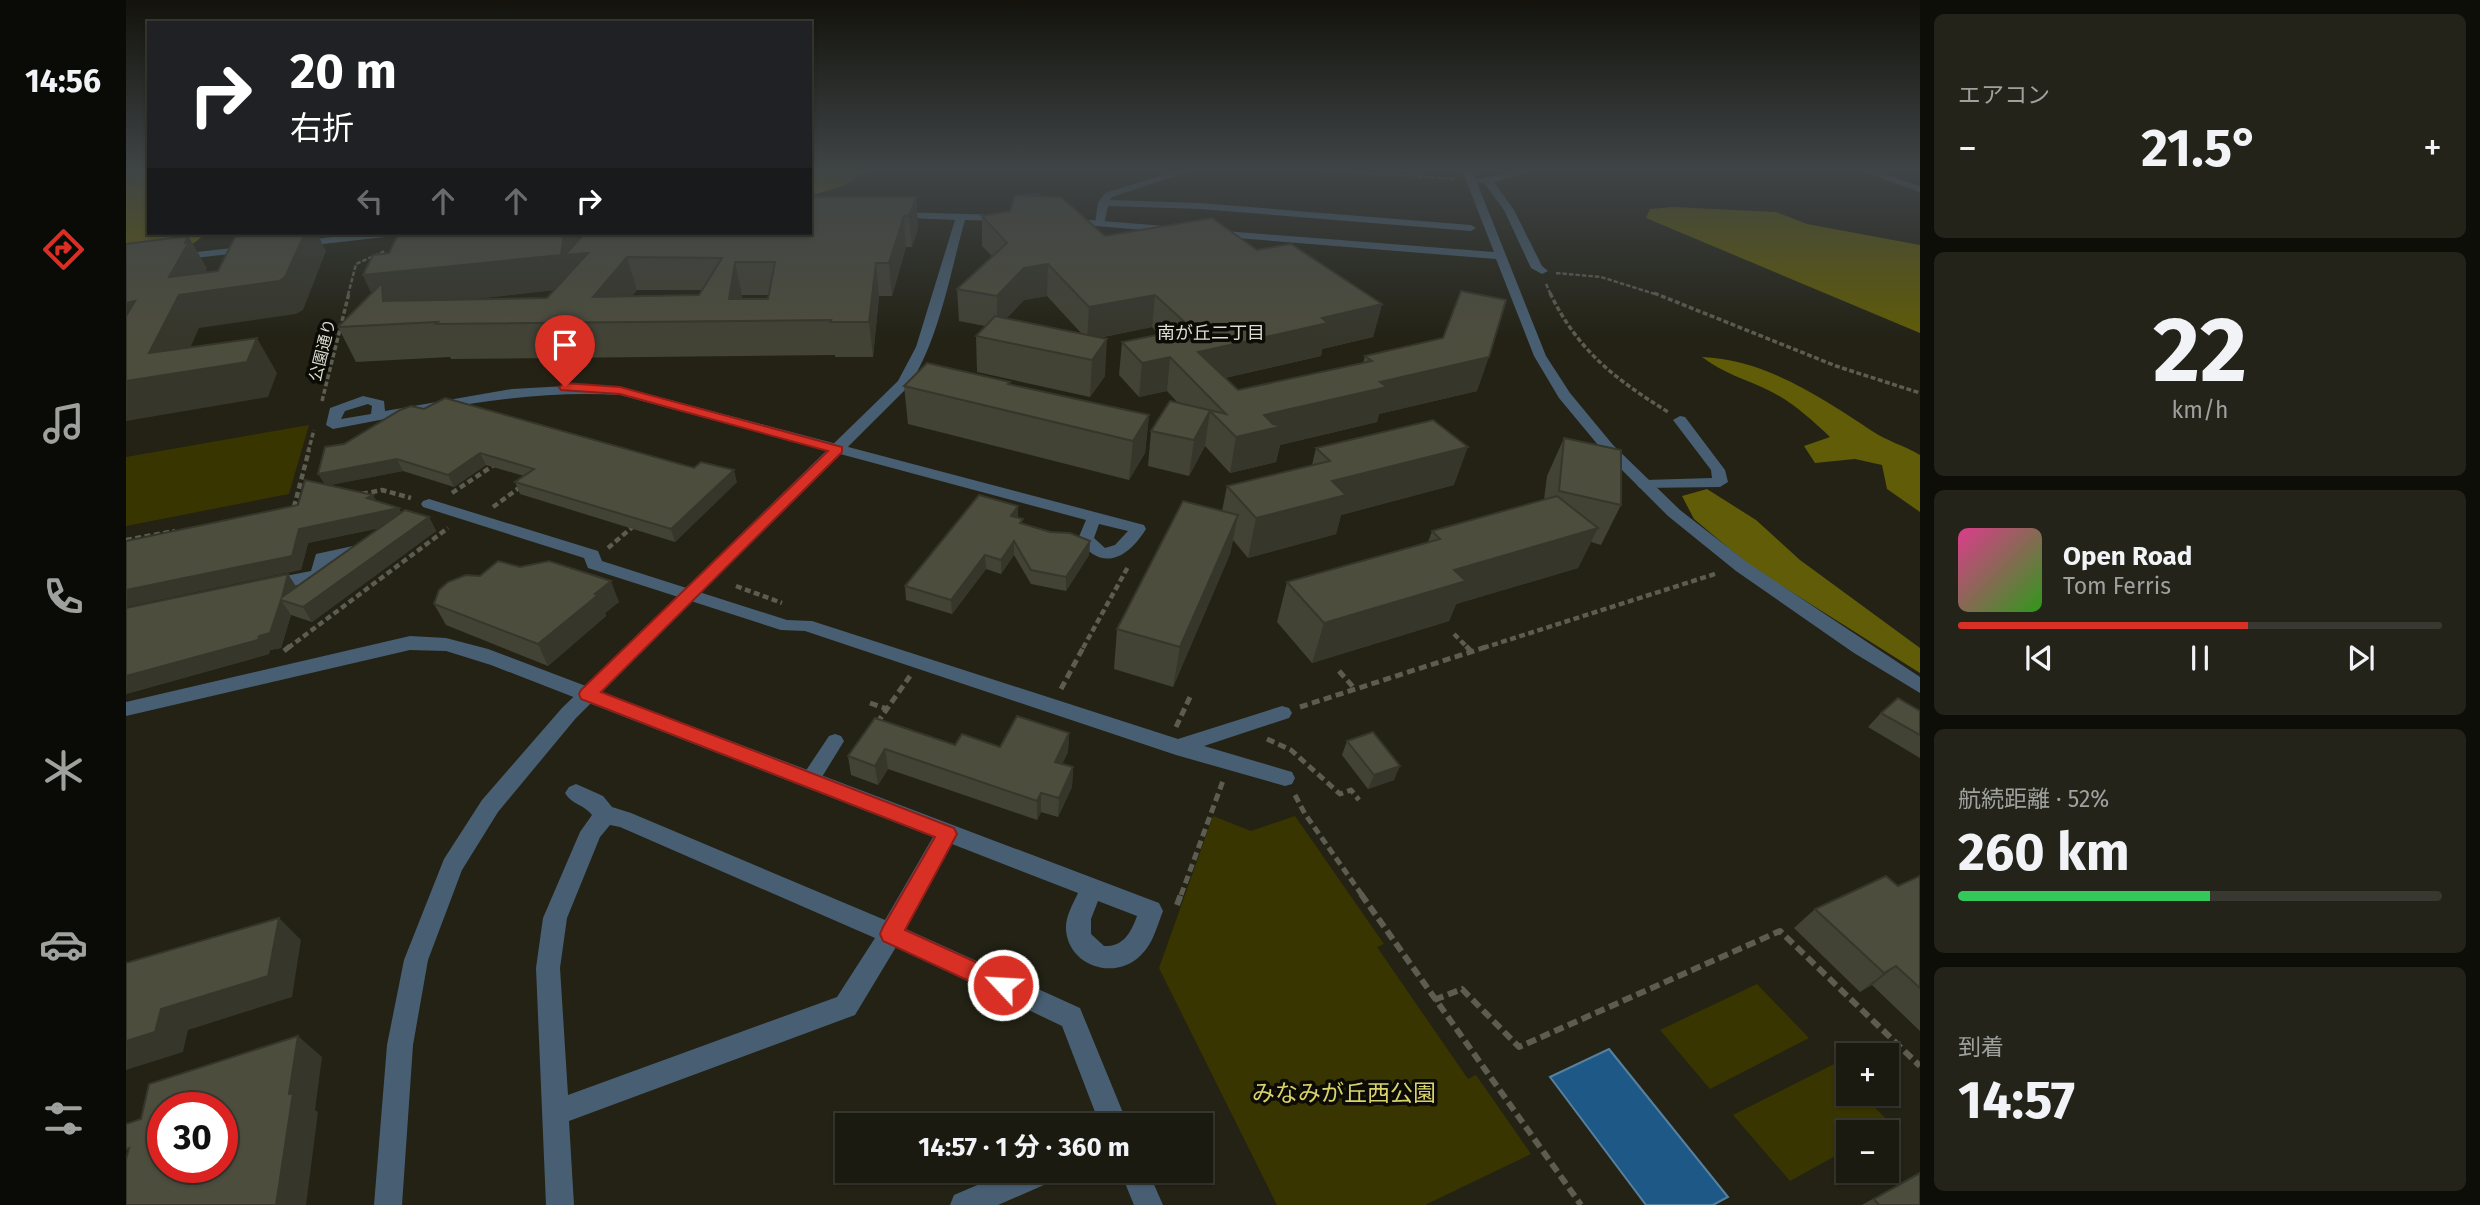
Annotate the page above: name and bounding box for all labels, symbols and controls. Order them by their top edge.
text: 20 m [290,42,397,101]
icon: right [175,49,266,140]
text: 14:56 [25,62,101,100]
text: エアコン [1958,81,2050,109]
text: 右折 [290,109,354,147]
text: 21.5° [2141,117,2259,180]
text: − [1958,125,1977,171]
text: + [2423,125,2442,171]
icon: left [351,182,389,220]
icon: ahead [424,182,462,220]
icon: ahead [497,182,535,220]
icon: right [570,182,608,220]
icon: directions [39,225,88,274]
text: 22 [2153,296,2247,405]
pin [535,315,595,387]
street label: 公園通り [306,317,339,383]
district label: 南が丘二丁目 [1157,322,1265,344]
icon: arrive [546,326,584,364]
text: km/h [2172,396,2228,424]
icon: music [39,399,88,448]
text: Open Road [2063,541,2192,572]
icon: phone [39,572,88,621]
text: Tom Ferris [2063,572,2171,600]
icon: previous [2020,639,2058,677]
icon: pause [2181,639,2219,677]
icon: next [2342,639,2380,677]
icon: climate [39,746,88,795]
text: 航続距離 · 52% [1958,785,2109,813]
text: 260 km [1958,821,2130,884]
icon: car [39,920,88,969]
position arrow [966,948,1040,1022]
text: 到着 [1958,1033,2004,1061]
map controls [1836,1043,1899,1183]
button: + [1836,1043,1899,1106]
text: 14:57 [1958,1069,2075,1132]
park label: みなみが丘西公園 [1252,1079,1436,1107]
speed limit sign: 30 [147,1092,238,1183]
icon: filters [39,1094,88,1143]
button: − [1836,1120,1899,1183]
text: 14:57 · 1 分 · 360 m [918,1132,1130,1163]

